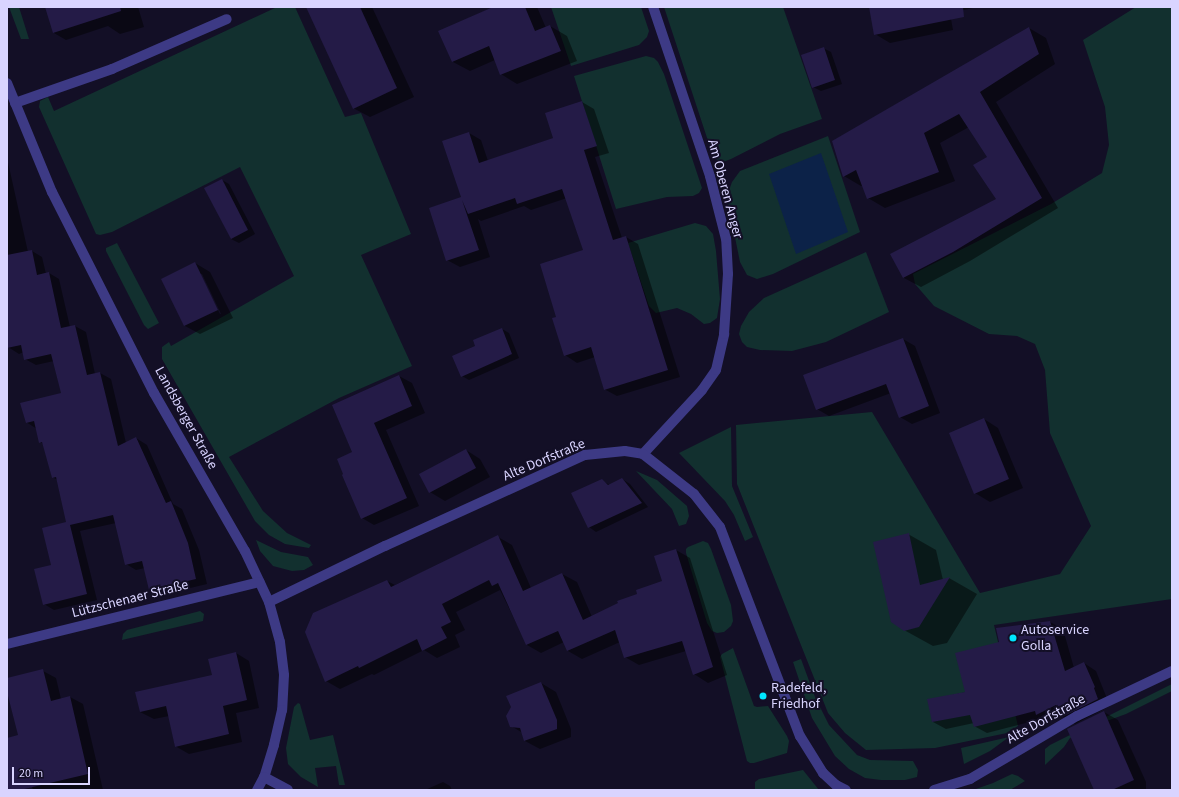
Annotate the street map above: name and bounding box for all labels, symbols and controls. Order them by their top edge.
street label: Am Oberen Anger [704,138,746,240]
street label: Landsberger Straße [151,364,221,472]
street label: Alte Dorfstraße [500,435,588,485]
street label: Lützschenaer Straße [70,576,190,622]
place label: Autoservice Golla [1021,622,1089,654]
marker: Autoservice Golla [1008,633,1018,643]
place label: Radefeld, Friedhof [771,680,826,712]
street label: Alte Dorfstraße [1004,690,1088,748]
marker: Radefeld, Friedhof [758,691,768,701]
scale bar [14,759,92,785]
text: 20 m [19,765,43,782]

